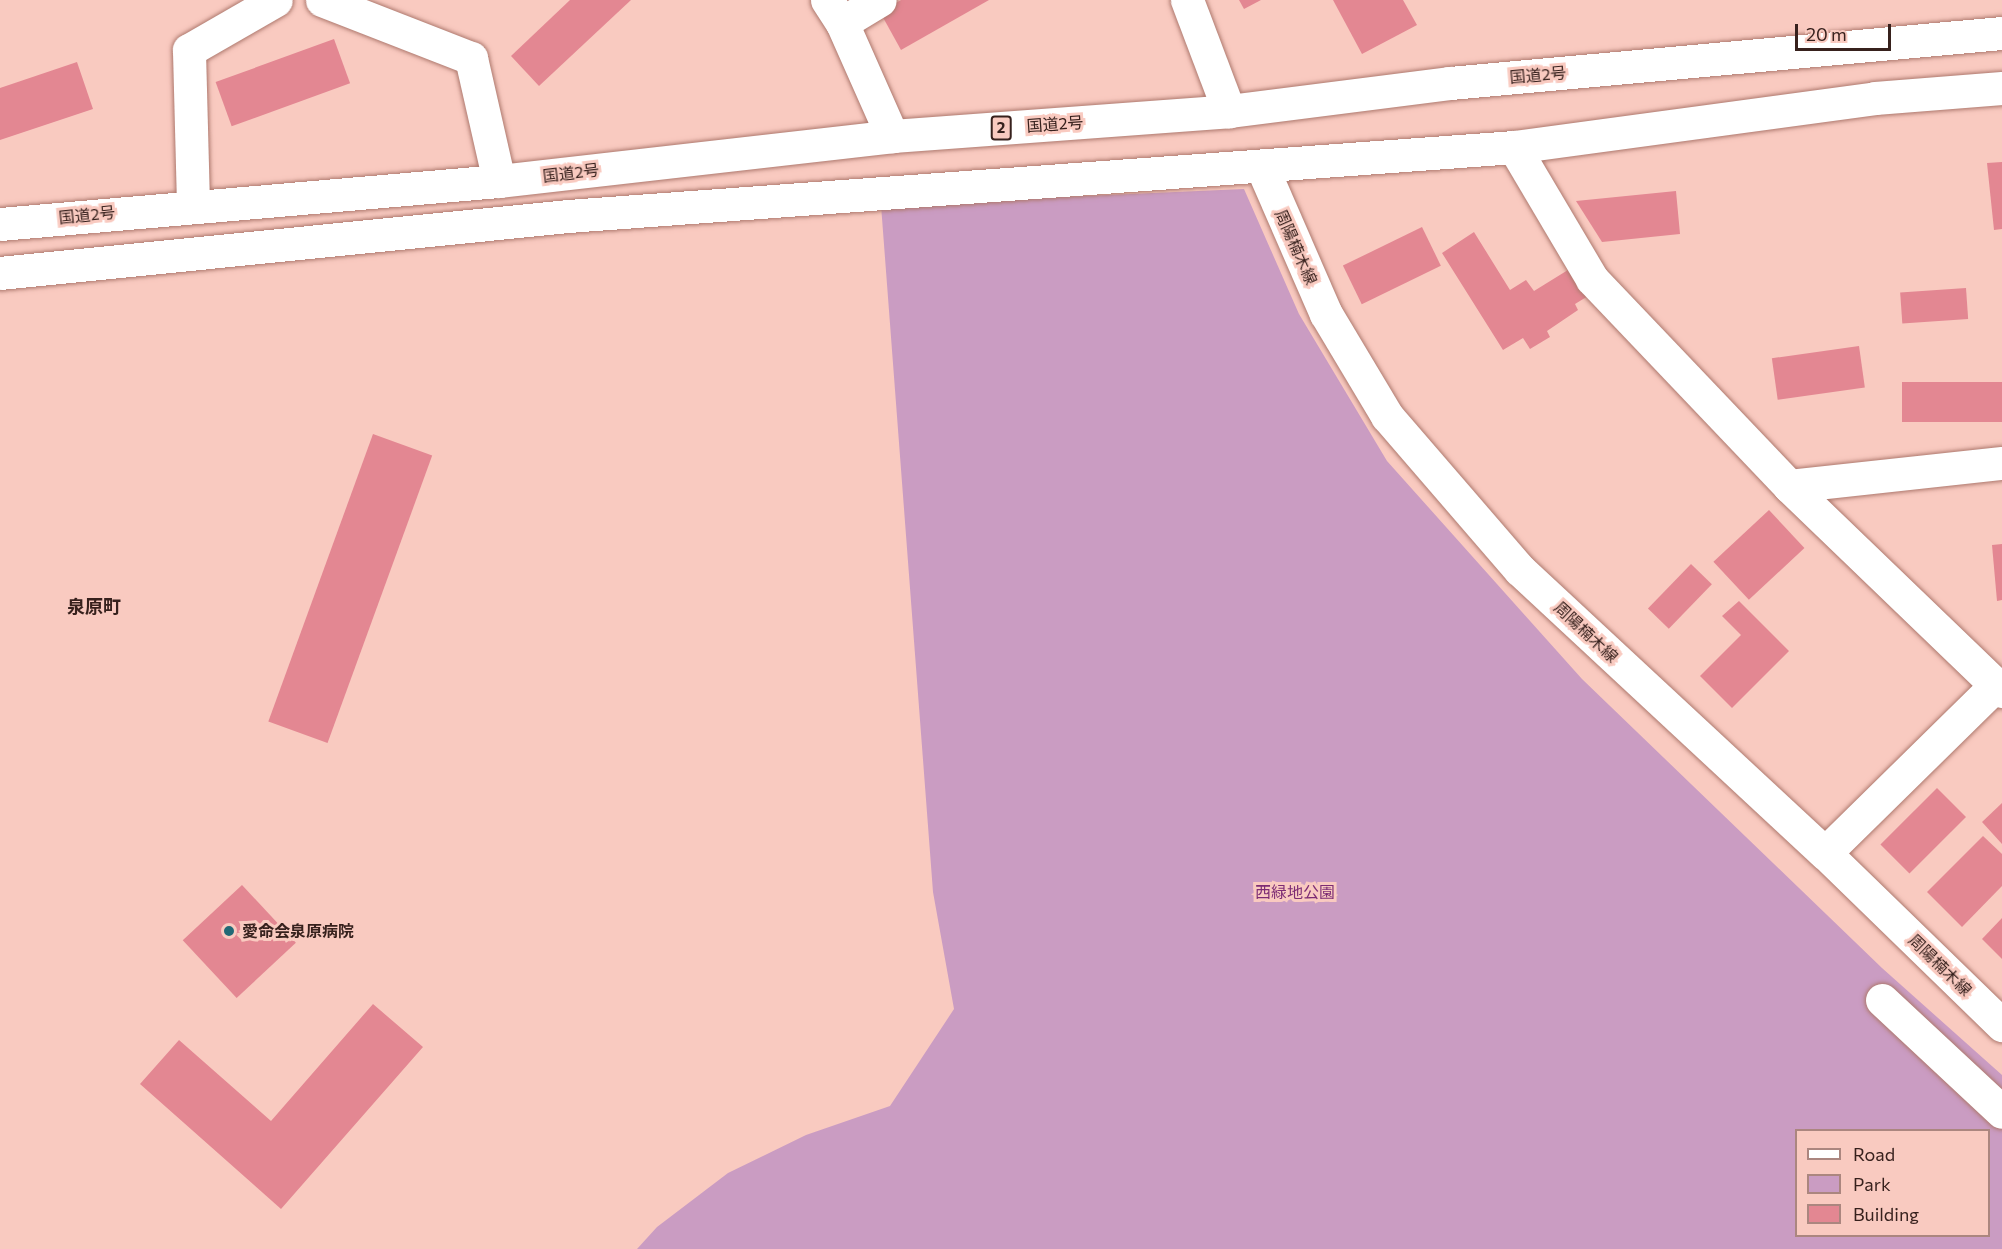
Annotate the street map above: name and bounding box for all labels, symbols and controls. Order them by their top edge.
scale bar [1798,12,1894,50]
text: 20 m [1806,23,1847,45]
street label: 国道2号 [1509,63,1567,87]
street label: 国道2号 [1026,112,1084,136]
road number: 2 [990,116,1012,140]
street label: 国道2号 [542,160,600,186]
street label: 国道2号 [58,202,116,228]
street label: 周陽楠木線 [1271,207,1321,287]
district label: 泉原町 [67,595,121,617]
street label: 周陽楠木線 [1550,598,1622,666]
park label: 西緑地公園 [1255,882,1335,902]
place label: 愛命会泉原病院 [242,921,354,941]
marker: 愛命会泉原病院 [220,922,238,940]
street label: 周陽楠木線 [1905,930,1975,1000]
legend [1795,1129,1990,1237]
text: Road [1853,1143,1895,1165]
text: Park [1853,1173,1891,1195]
text: Building [1853,1203,1919,1225]

